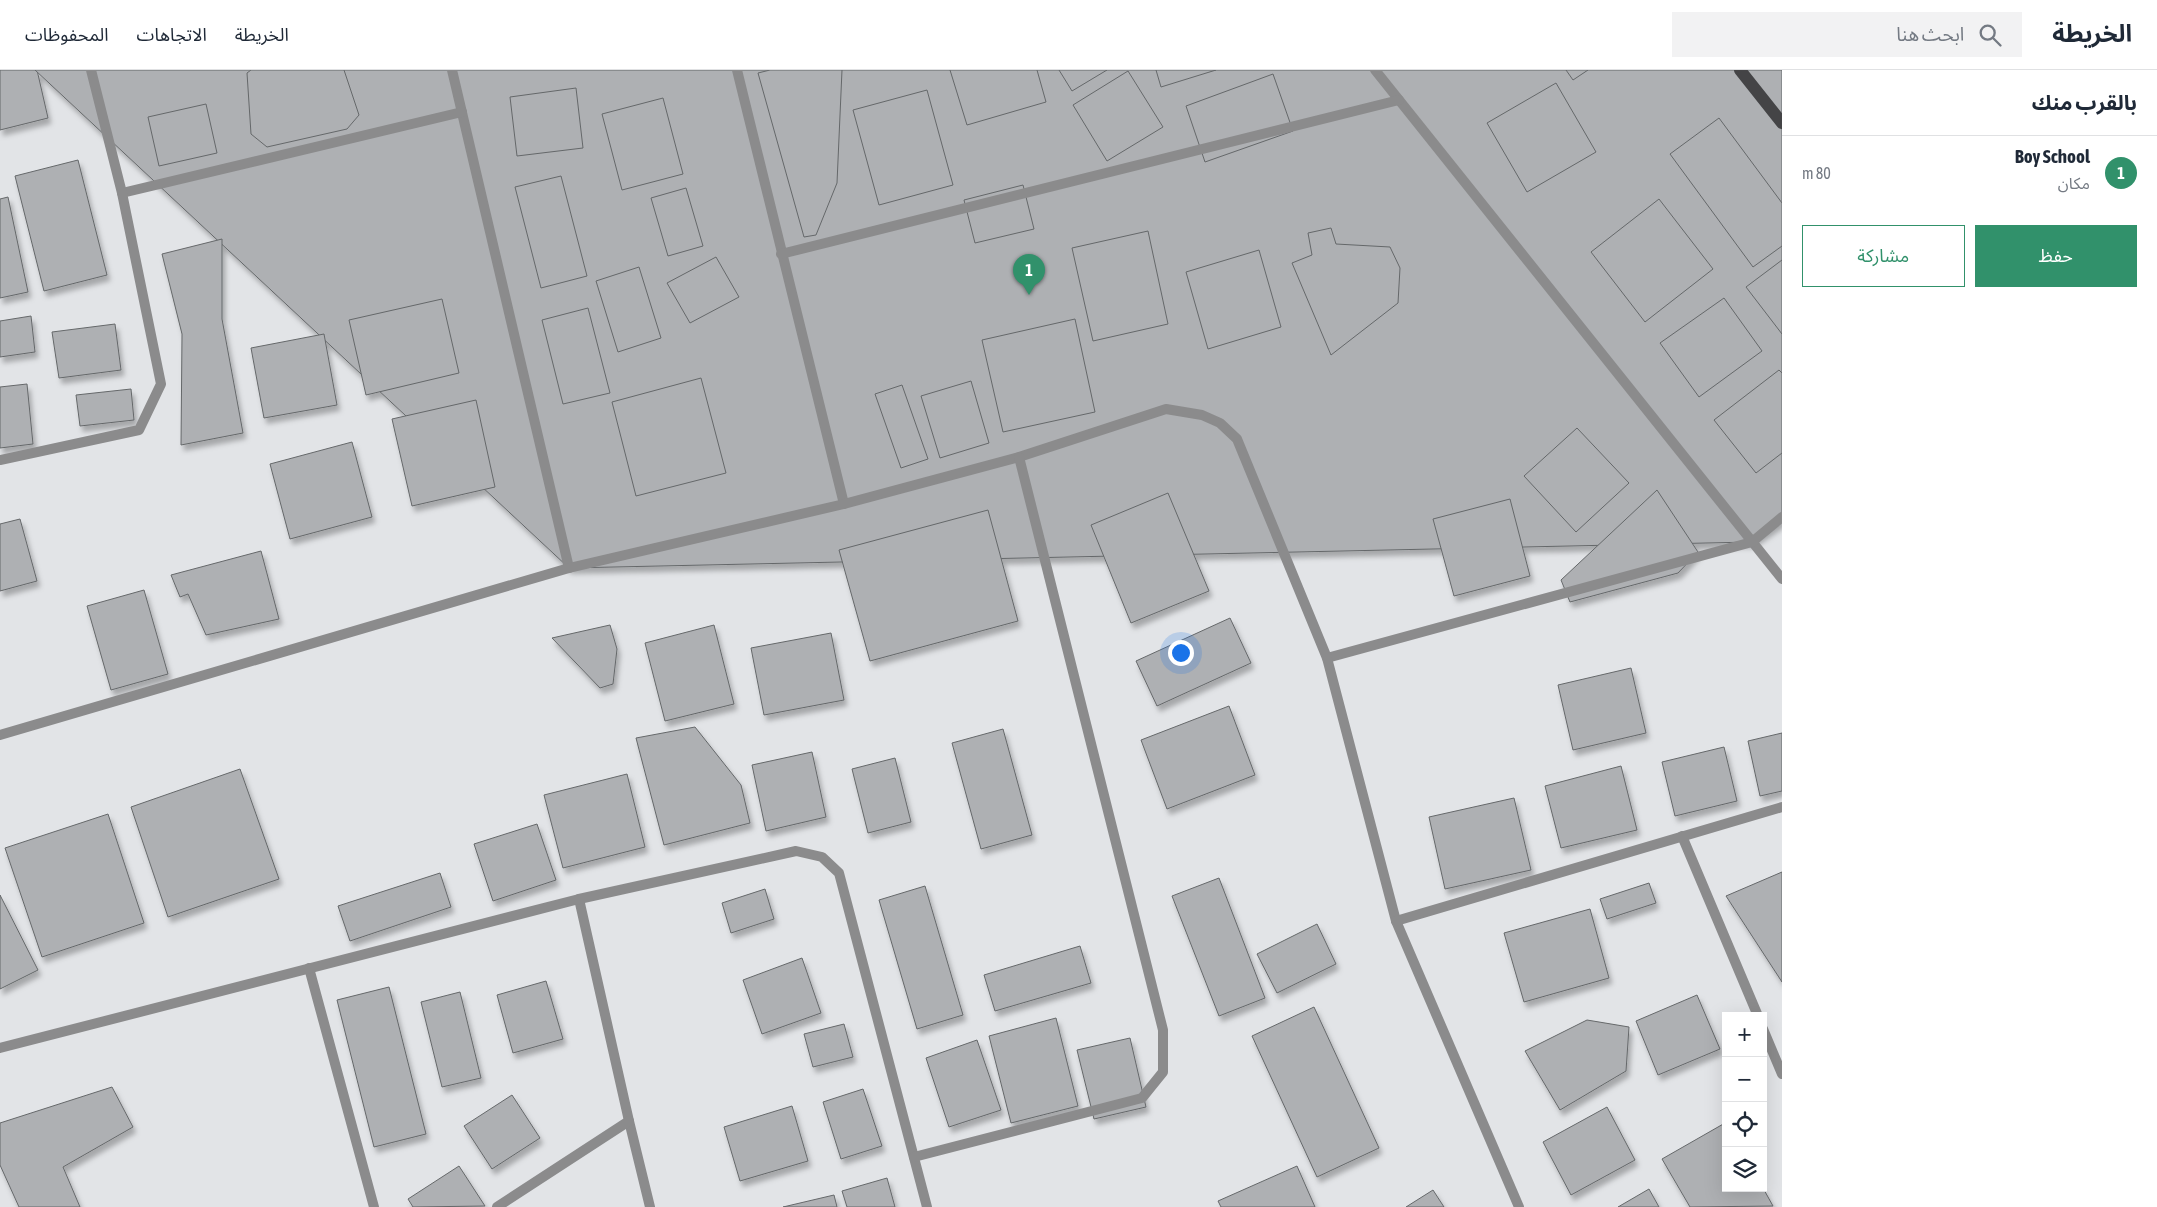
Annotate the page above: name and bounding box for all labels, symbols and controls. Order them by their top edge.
search box [1672,12,2022,57]
text: الخريطة [2052,20,2132,47]
icon: search [1976,21,2004,49]
text: ابحث هنا [1896,23,1964,45]
text: المحفوظات [25,24,109,45]
text: الاتجاهات [137,24,207,45]
text: الخريطة [235,24,289,45]
text: بالقرب منك [2032,90,2137,114]
text: Boy School [2015,145,2090,167]
text: 80 m [1802,164,1831,182]
text: 1 [2117,164,2125,182]
text: مكان [2058,174,2090,192]
button: مشاركة [1802,225,1965,287]
button: حفظ [1975,225,2137,287]
pin: 1 [1013,254,1045,295]
your location [1168,640,1194,666]
map controls [1722,1012,1767,1192]
button: + [1722,1012,1767,1057]
button: − [1722,1057,1767,1102]
button: locate [1722,1102,1767,1147]
button: layers [1722,1147,1767,1192]

